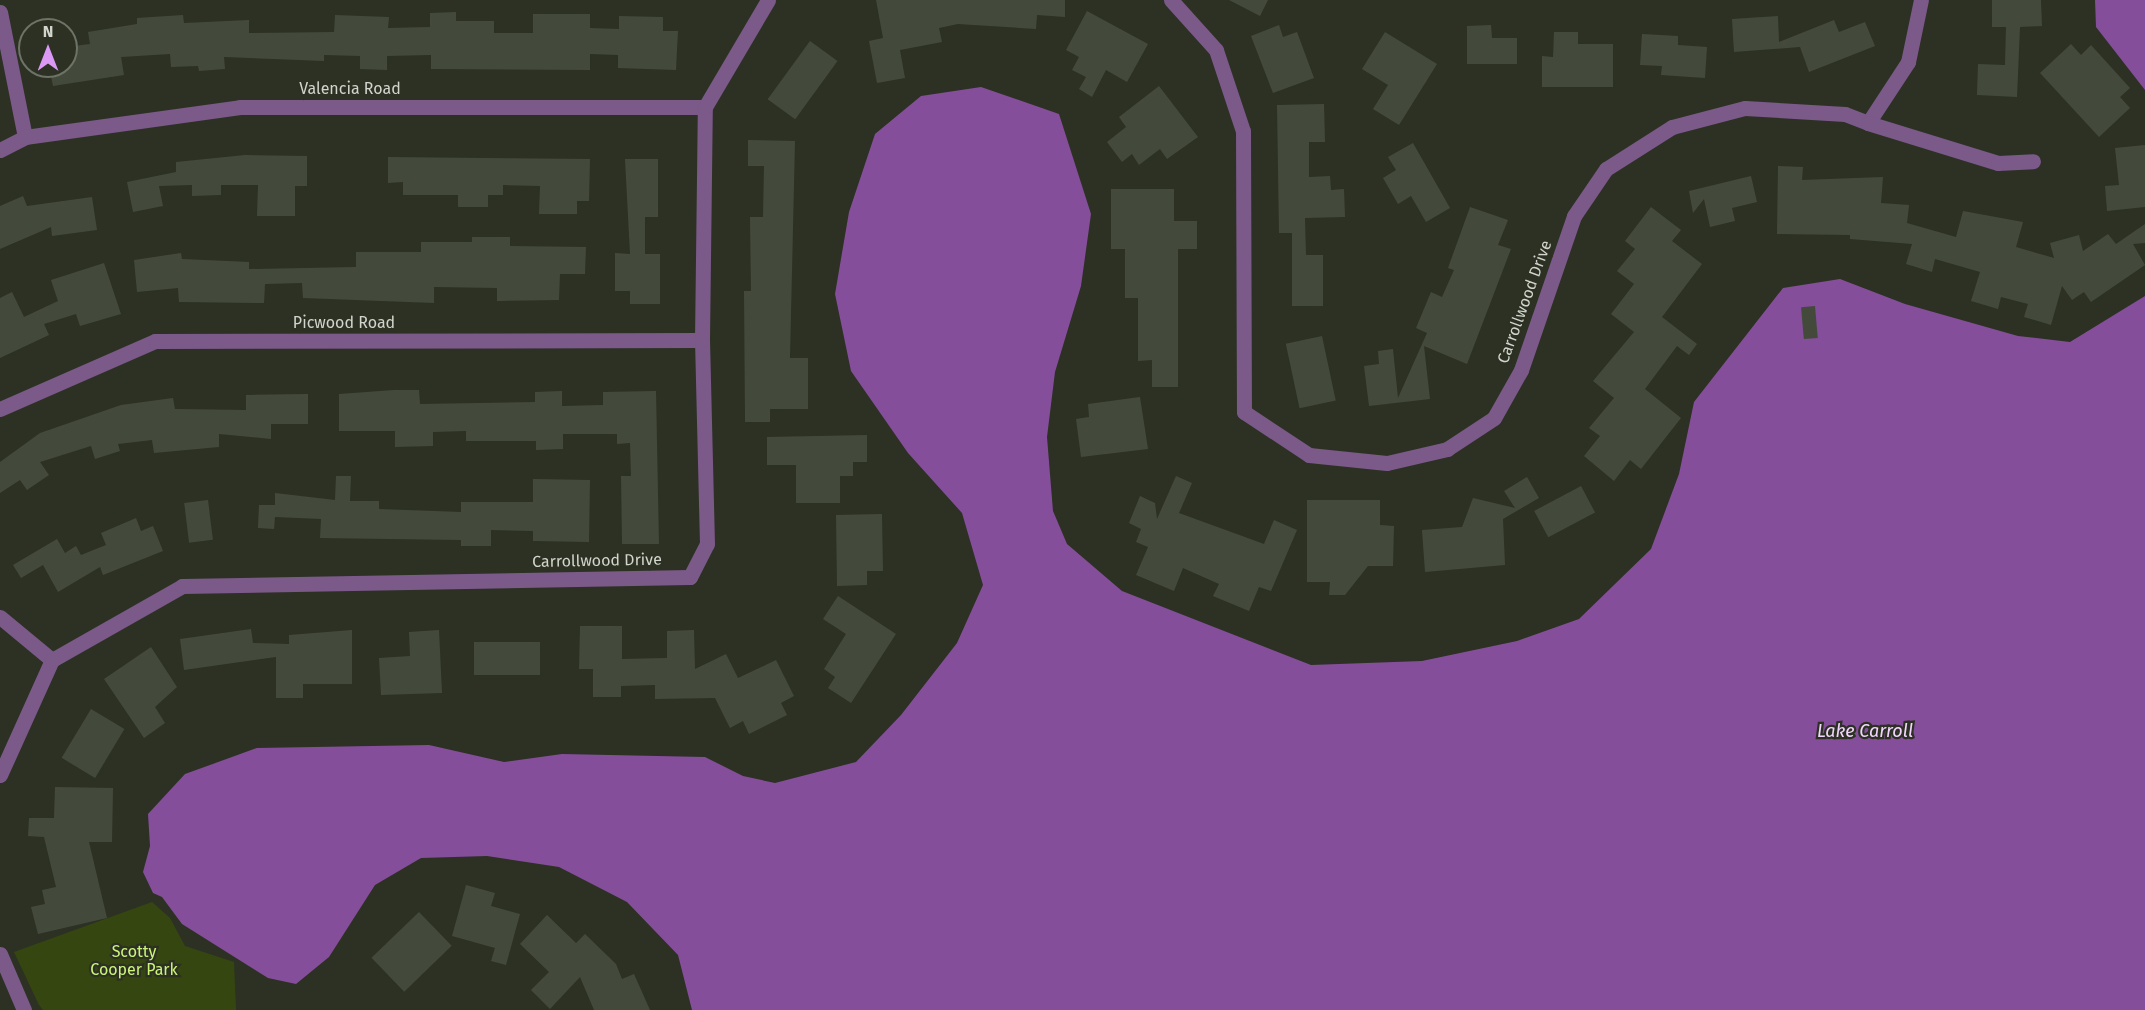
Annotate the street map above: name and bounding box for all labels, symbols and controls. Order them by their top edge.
north arrow [18,18,78,78]
text: N [43,22,53,41]
street label: Valencia Road [299,79,401,99]
street label: Carrollwood Drive [1494,238,1556,366]
street label: Picwood Road [293,313,395,333]
street label: Carrollwood Drive [532,550,662,572]
water label: Lake Carroll [1817,720,1913,742]
park label: Scotty Cooper Park [90,942,178,980]

